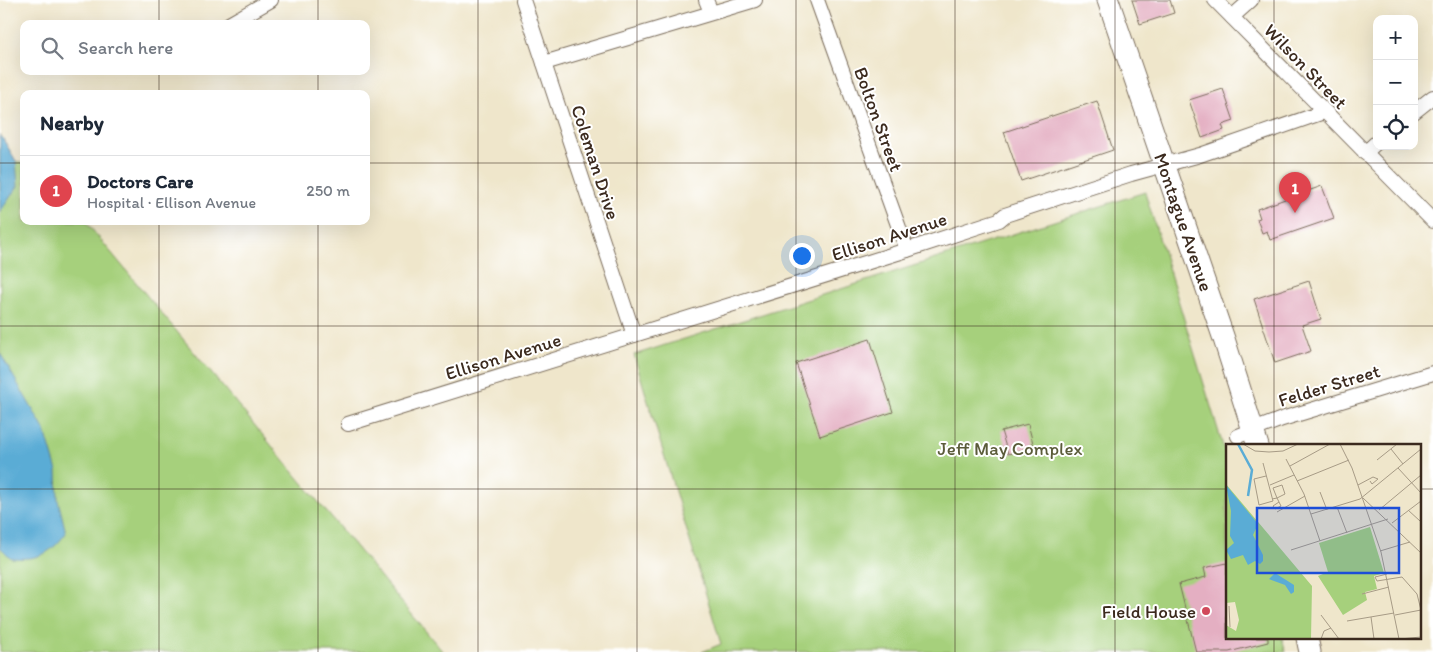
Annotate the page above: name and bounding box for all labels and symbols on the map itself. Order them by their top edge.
street label: Wilson Street [1259,19,1352,114]
street label: Bolton Street [849,64,908,175]
street label: Coleman Drive [566,102,625,222]
street label: Montague Avenue [1149,150,1218,294]
pin: 1 [1279,172,1311,213]
street label: Ellison Avenue [829,207,950,266]
your location [789,243,815,269]
street label: Ellison Avenue [443,328,564,385]
street label: Felder Street [1276,359,1383,412]
park label: Jeff May Complex [938,437,1083,460]
inset map [1226,444,1420,640]
place label: Field House [1102,600,1196,623]
marker: Field House [1200,605,1212,617]

